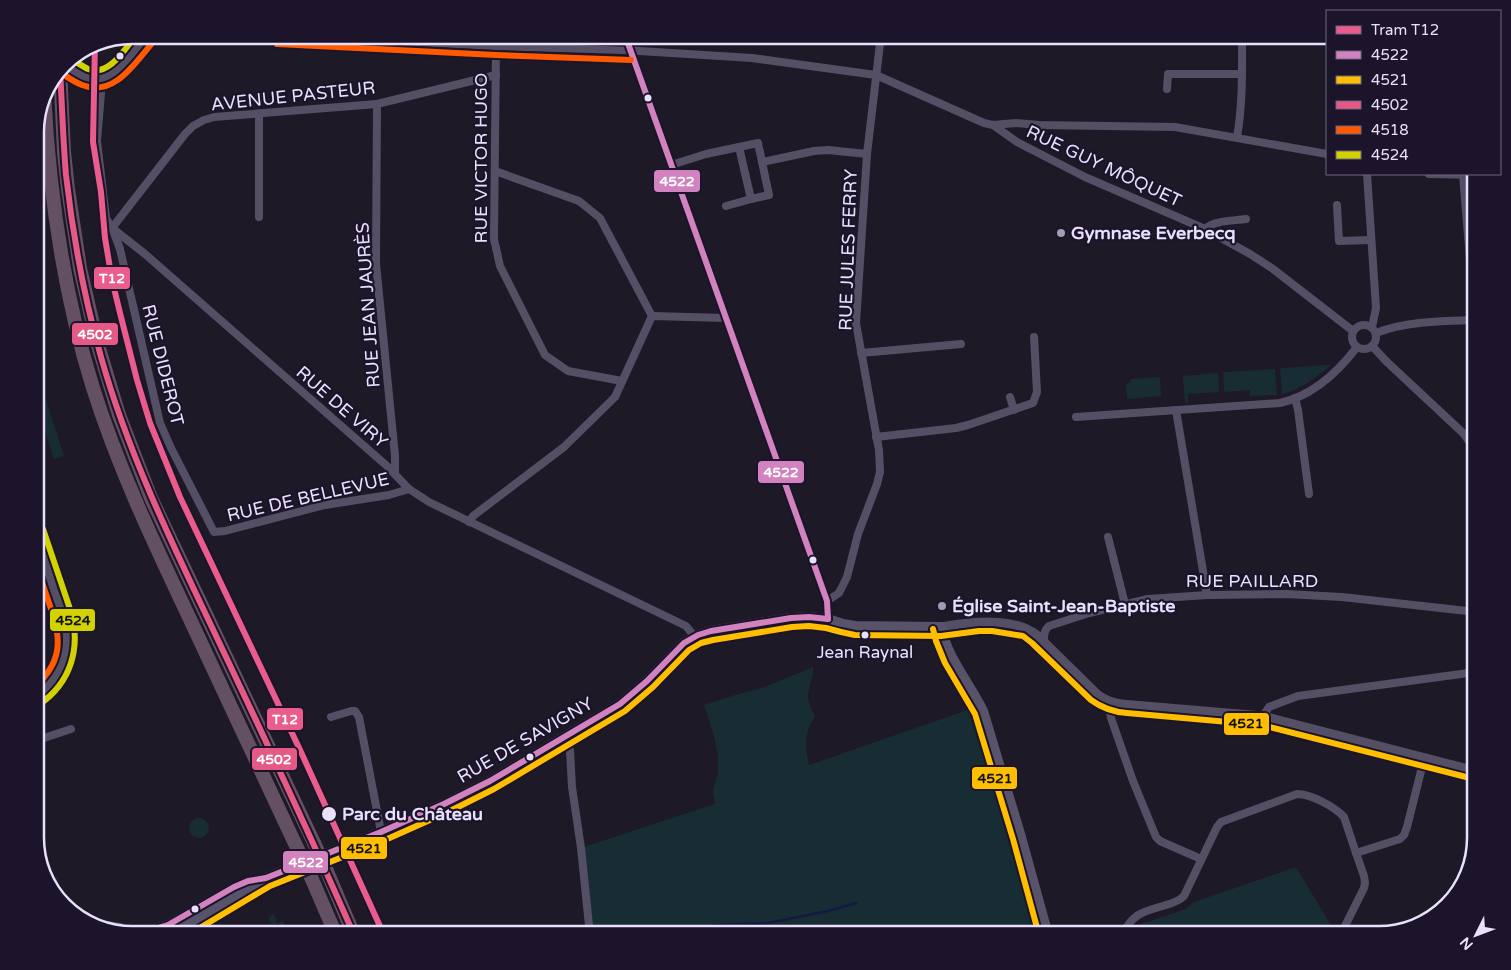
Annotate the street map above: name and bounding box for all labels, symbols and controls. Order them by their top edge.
legend [1326,10,1501,175]
text: Tram T12 [1371,21,1439,39]
text: 4522 [1371,46,1409,64]
unlabelled marker [115,51,125,61]
text: 4521 [1371,71,1409,89]
street label: RUE VICTOR HUGO [470,73,492,243]
street label: AVENUE PASTEUR [210,76,376,116]
unlabelled marker [643,93,653,103]
text: 4502 [1371,96,1409,114]
street label: RUE GUY MÔQUET [1023,120,1185,212]
text: 4518 [1371,121,1409,139]
text: 4524 [1371,146,1409,164]
street label: RUE JULES FERRY [834,168,862,331]
line badge: 4522 [653,169,701,193]
text: 4522 [659,173,695,190]
street label: RUE JEAN JAURÈS [351,222,385,388]
place label: Gymnase Everbecq [1071,222,1236,244]
marker: Gymnase Everbecq [1055,227,1067,239]
line badge: T12 [93,266,131,290]
text: T12 [98,270,125,287]
street label: RUE DIDEROT [137,302,189,428]
line badge: 4502 [71,322,119,346]
text: 4502 [77,326,113,343]
street label: RUE DE VIRY [292,361,393,453]
line badge: 4522 [757,460,805,484]
text: 4522 [763,464,799,481]
street label: RUE DE BELLEVUE [225,468,391,526]
unlabelled marker [808,555,818,565]
street label: RUE PAILLARD [1186,570,1318,592]
place label: Église Saint-Jean-Baptiste [952,595,1175,617]
marker: Église Saint-Jean-Baptiste [936,600,948,612]
line badge: 4524 [49,608,96,632]
text: 4524 [55,612,91,629]
marker: Jean Raynal [860,630,870,640]
place label: Jean Raynal [817,642,913,663]
street label: RUE DE SAVIGNY [453,692,597,788]
line badge: T12 [266,707,304,731]
text: T12 [271,711,298,728]
line badge: 4521 [1223,712,1270,736]
text: 4521 [1228,715,1264,732]
line badge: 4502 [251,747,298,771]
text: 4502 [256,751,292,768]
unlabelled marker [525,752,535,762]
line badge: 4521 [971,766,1018,790]
text: 4521 [977,770,1013,787]
place label: Parc du Château [342,803,483,825]
marker: Parc du Château [320,805,338,823]
line badge: 4521 [340,836,388,860]
text: 4521 [346,840,382,857]
line badge: 4522 [282,850,329,874]
text: 4522 [288,854,324,871]
unlabelled marker [190,904,200,914]
north arrow [1451,910,1501,960]
text: N [1457,933,1477,953]

